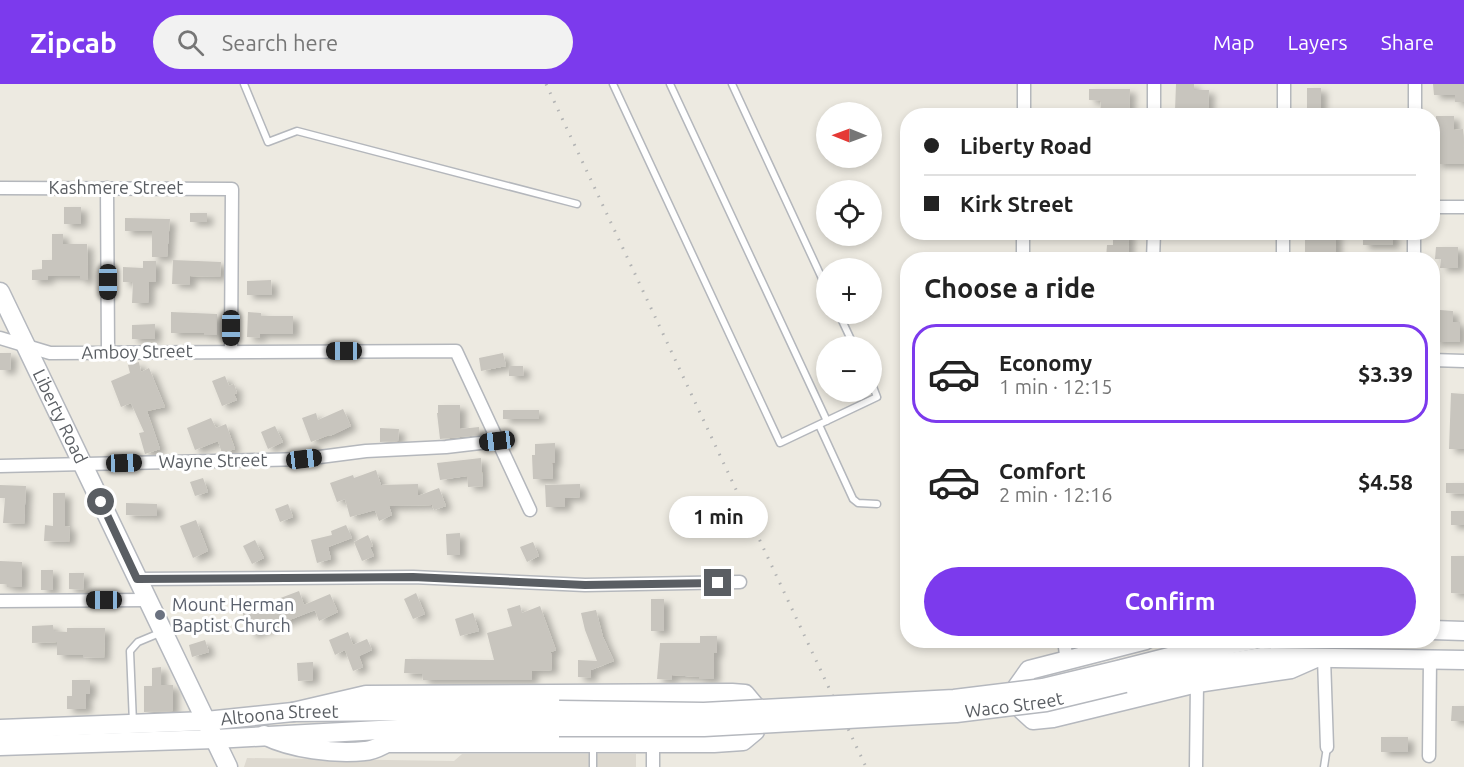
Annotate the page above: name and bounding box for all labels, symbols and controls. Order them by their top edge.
search box [153,15,573,69]
icon: search [174,26,207,59]
text: Zipcab [30,27,117,58]
text: Search here [222,30,338,55]
text: Map [1213,30,1254,54]
text: Layers [1287,30,1348,54]
text: Share [1381,30,1434,54]
north arrow [816,102,882,168]
map controls [816,102,882,402]
text: Liberty Road [960,133,1092,158]
street label: Kashmere Street [49,177,183,197]
button: locate [816,180,882,246]
text: Kirk Street [960,191,1073,216]
button: + [816,258,882,324]
car [99,264,117,300]
text: Choose a ride [924,273,1096,303]
car [222,310,240,346]
button: − [816,336,882,402]
street label: Amboy Street [81,340,193,362]
car [326,342,362,360]
icon: car [927,347,981,401]
text: Economy [999,350,1092,375]
text: $3.39 [1358,361,1413,386]
street label: Liberty Road [29,366,92,466]
text: 1 min · 12:15 [999,375,1113,398]
car [478,430,516,452]
car [285,448,323,470]
street label: Wayne Street [158,449,268,471]
car [106,453,142,473]
icon: car [927,455,981,509]
text: Comfort [999,458,1086,483]
text: $4.58 [1358,469,1413,494]
text: 2 min · 12:16 [999,483,1113,506]
route start [87,488,114,515]
callout: 1 min [668,496,768,538]
text: 1 min [693,505,744,528]
button: Confirm [924,567,1416,636]
route end [704,569,731,596]
car [86,591,122,609]
place label: Mount Herman Baptist Church [172,594,294,635]
marker: Mount Herman Baptist Church [153,608,167,622]
street label: Waco Street [964,687,1065,721]
street label: Altoona Street [219,701,339,728]

